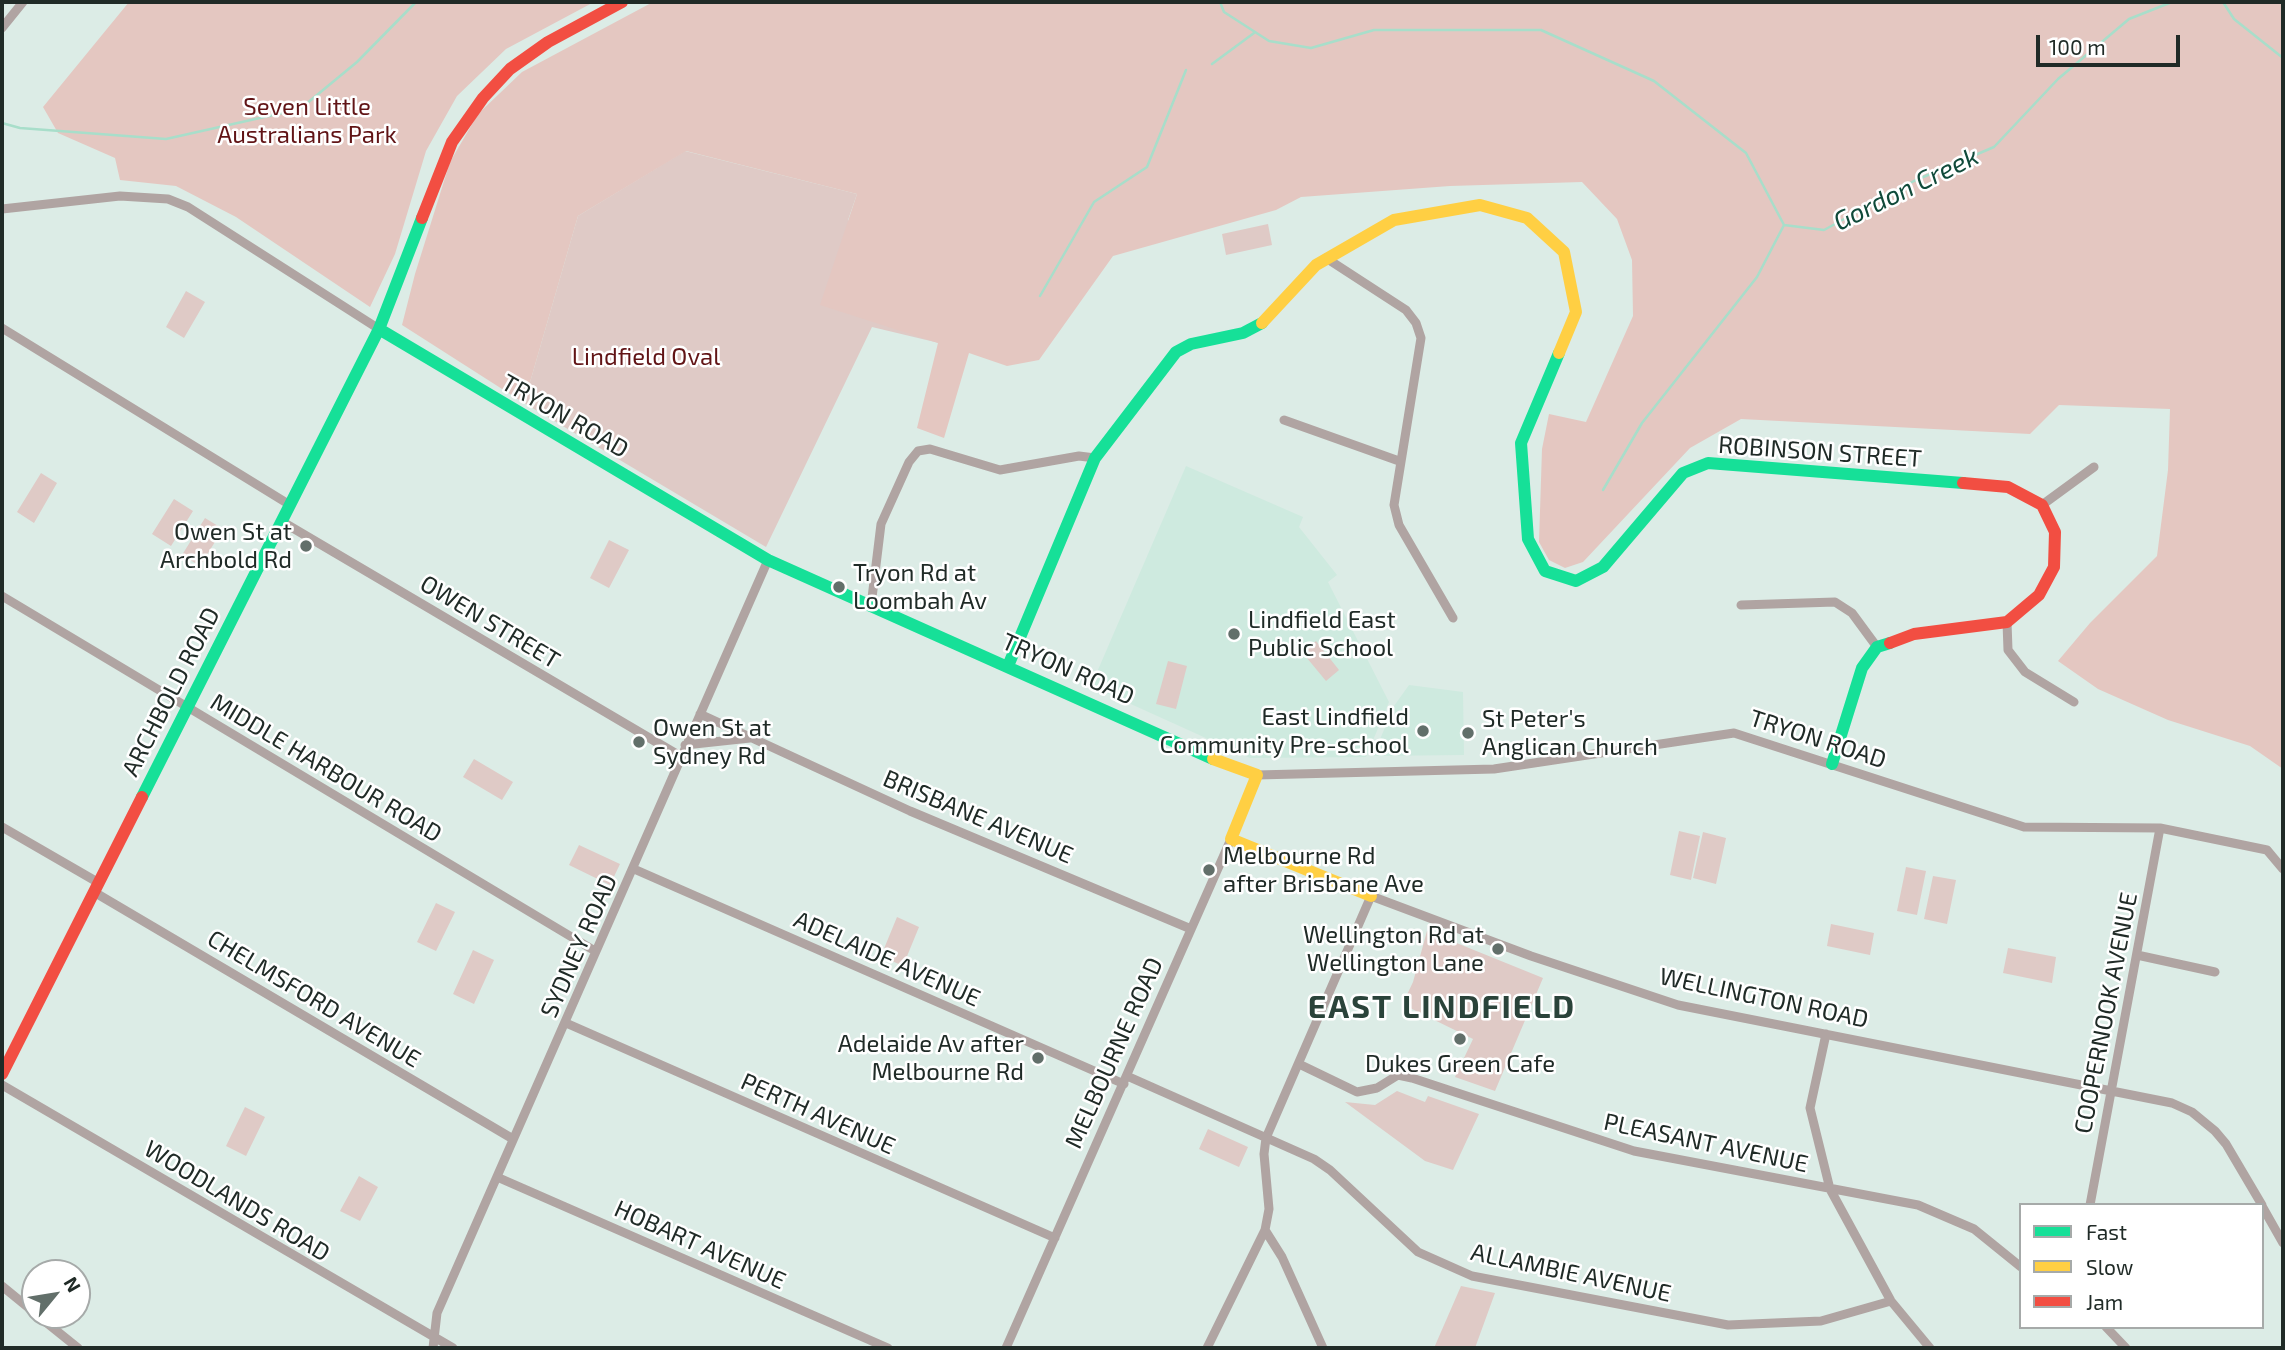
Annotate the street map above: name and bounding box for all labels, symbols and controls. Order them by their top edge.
scale bar [2040,21,2184,65]
text: 100 m [2049,34,2106,59]
park label: Seven Little Australians Park [217,93,397,149]
water label: Gordon Creek [1828,140,1984,238]
park label: Lindfield Oval [572,343,720,371]
street label: TRYON ROAD [496,368,634,464]
street label: ROBINSON STREET [1717,431,1923,473]
place label: Owen St at Archbold Rd [160,518,292,574]
marker: Owen St at Archbold Rd [298,538,314,554]
place label: Tryon Rd at Loombah Av [853,559,987,615]
street label: OWEN STREET [415,569,565,675]
marker: Tryon Rd at Loombah Av [831,579,847,595]
street label: ARCHBOLD ROAD [116,603,226,781]
place label: Lindfield East Public School [1248,606,1396,662]
marker: Lindfield East Public School [1226,626,1242,642]
street label: TRYON ROAD [997,627,1139,711]
street label: MIDDLE HARBOUR ROAD [205,687,447,849]
place label: East Lindfield Community Pre-school [1159,703,1409,759]
street label: TRYON ROAD [1746,703,1890,775]
place label: St Peter's Anglican Church [1482,705,1658,761]
place label: Owen St at Sydney Rd [653,714,771,770]
marker: East Lindfield Community Pre-school [1415,723,1431,739]
marker: St Peter's Anglican Church [1460,725,1476,741]
marker: Owen St at Sydney Rd [631,734,647,750]
street label: BRISBANE AVENUE [879,764,1077,870]
place label: Melbourne Rd after Brisbane Ave [1223,842,1424,898]
marker: Melbourne Rd after Brisbane Ave [1201,862,1217,878]
street label: SYDNEY ROAD [535,870,623,1022]
street label: COOPERNOOK AVENUE [2068,890,2144,1136]
street label: ADELAIDE AVENUE [789,905,985,1013]
place label: Wellington Rd at Wellington Lane [1303,921,1484,977]
street label: CHELMSFORD AVENUE [202,924,426,1074]
marker: Wellington Rd at Wellington Lane [1490,941,1506,957]
street label: MELBOURNE ROAD [1059,953,1169,1153]
street label: WELLINGTON ROAD [1657,962,1871,1034]
district label: EAST LINDFIELD [1310,988,1574,1026]
place label: Adelaide Av after Melbourne Rd [838,1030,1024,1086]
marker: Dukes Green Cafe [1452,1031,1468,1047]
marker: Adelaide Av after Melbourne Rd [1030,1050,1046,1066]
place label: Dukes Green Cafe [1365,1050,1555,1078]
street label: PERTH AVENUE [736,1067,900,1161]
street label: PLEASANT AVENUE [1601,1107,1811,1179]
street label: WOODLANDS ROAD [139,1134,335,1268]
street label: HOBART AVENUE [610,1194,790,1296]
legend [2019,1203,2264,1329]
text: Fast [2086,1219,2127,1244]
street label: ALLAMBIE AVENUE [1468,1238,1674,1308]
text: Slow [2086,1254,2133,1279]
north arrow [21,1259,91,1329]
text: N [59,1273,86,1296]
text: Jam [2086,1289,2123,1314]

